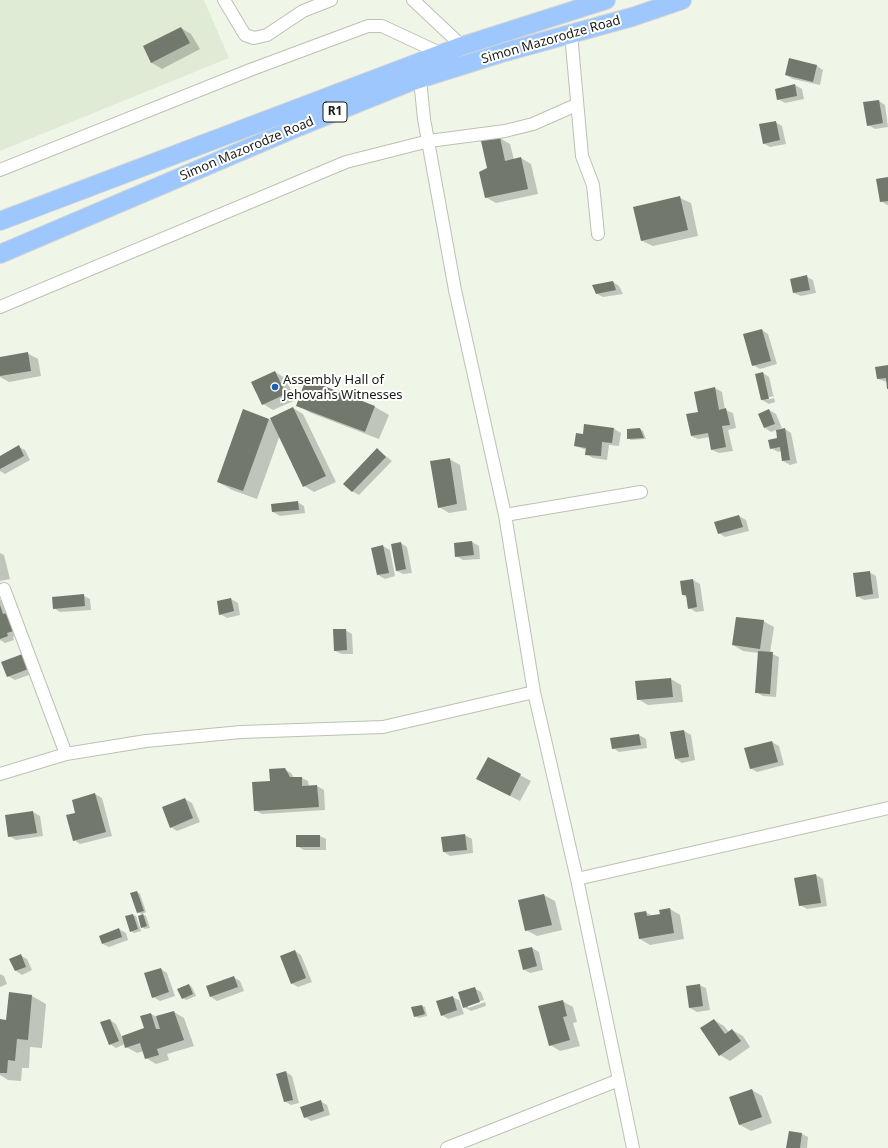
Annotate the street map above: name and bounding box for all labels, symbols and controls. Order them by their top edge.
street label: Simon Mazorodze Road [480,13,622,67]
road number: R1 [323,102,347,122]
street label: Simon Mazorodze Road [178,114,316,184]
place label: Assembly Hall of Jehovahs Witnesses [283,372,403,403]
marker: Assembly Hall of Jehovahs Witnesses [270,382,280,392]

